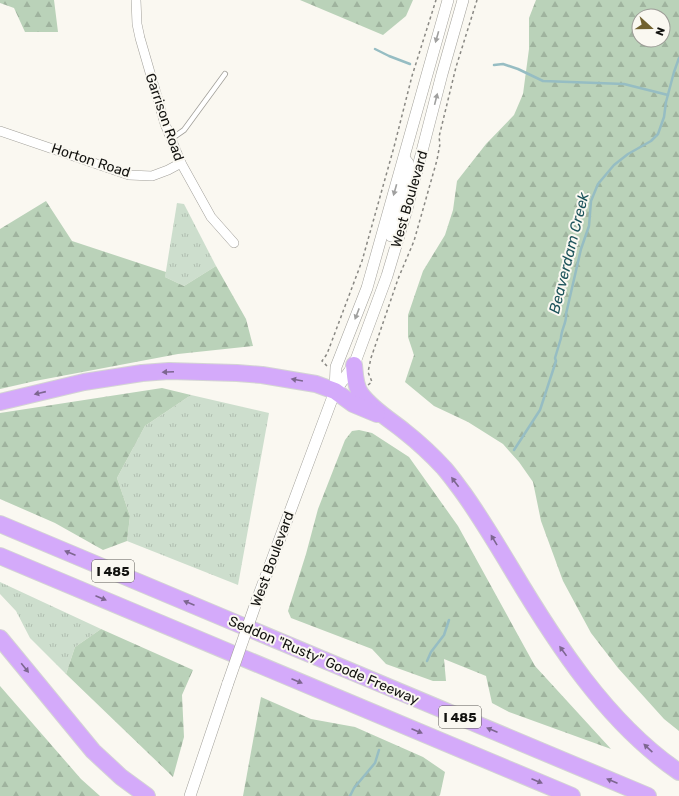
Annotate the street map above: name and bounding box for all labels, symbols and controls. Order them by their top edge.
north arrow [631,8,671,48]
text: N [652,25,667,38]
one-way arrow [434,32,440,44]
street label: Garrison Road [142,71,187,163]
one-way arrow [433,92,439,104]
street label: Horton Road [49,140,132,181]
street label: West Boulevard [387,149,431,250]
one-way arrow [392,184,398,196]
water label: Beaverdam Creek [545,190,593,315]
one-way arrow [353,308,359,320]
one-way arrow [162,368,174,375]
one-way arrow [291,377,304,383]
one-way arrow [34,390,46,396]
one-way arrow [451,477,459,488]
street label: West Boulevard [247,509,298,609]
one-way arrow [491,534,498,546]
one-way arrow [63,549,75,555]
road number: I 485 [92,560,134,582]
one-way arrow [95,596,107,602]
one-way arrow [184,600,195,606]
street label: Seddon "Rusty" Goode Freeway [226,613,422,708]
one-way arrow [559,645,567,656]
one-way arrow [20,663,29,674]
one-way arrow [291,678,303,684]
road number: I 485 [439,706,481,728]
one-way arrow [486,727,498,733]
one-way arrow [411,728,422,734]
one-way arrow [644,744,653,753]
one-way arrow [607,778,618,784]
one-way arrow [531,779,543,785]

